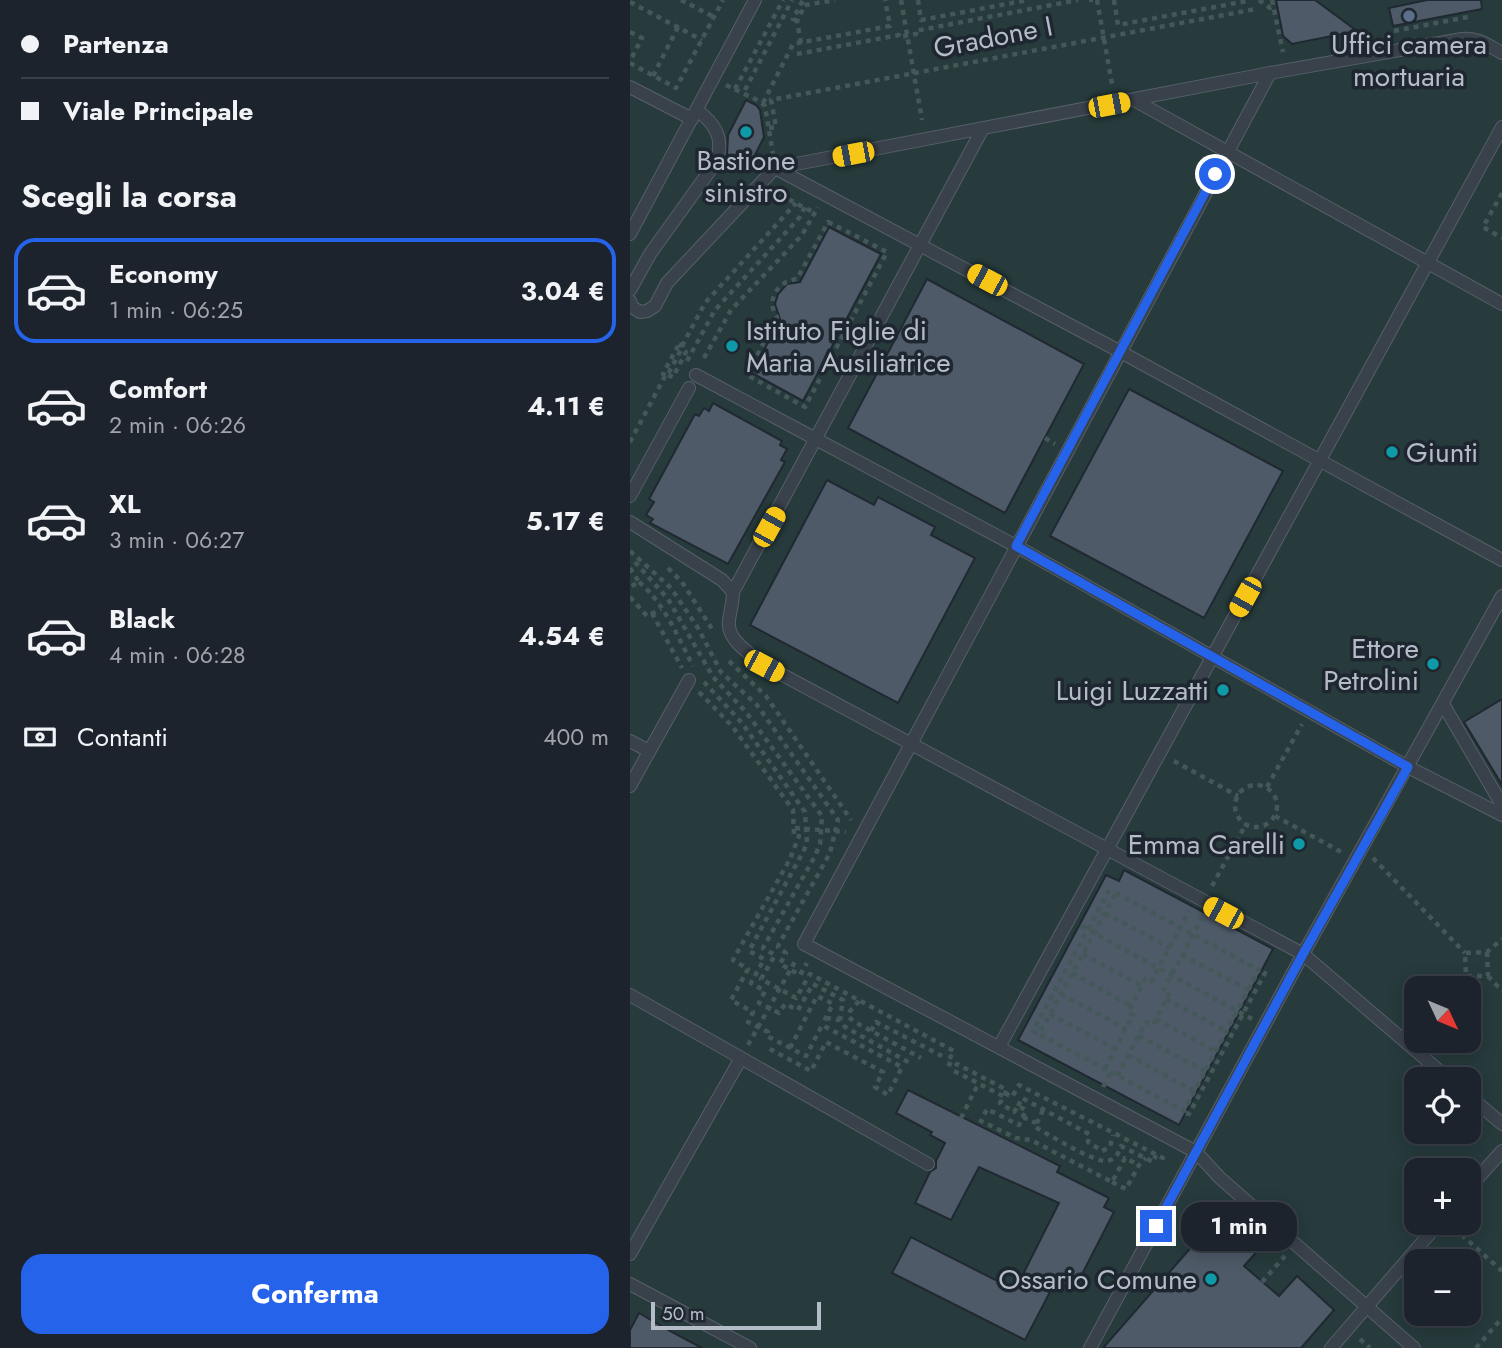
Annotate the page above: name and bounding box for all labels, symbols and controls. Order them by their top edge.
street label: Gradone I [930,5,1056,69]
marker: Uffici camera mortuaria [1401,8,1417,24]
place label: Uffici camera mortuaria [1331,24,1487,97]
text: Partenza [63,25,169,63]
car [1087,91,1132,119]
text: Viale Principale [63,92,254,130]
marker: Bastione sinistro [738,124,754,140]
place label: Bastione sinistro [697,140,795,213]
car [831,140,876,168]
route start [1199,158,1231,190]
text: Scegli la corsa [21,173,237,219]
text: Economy [109,255,218,293]
icon: car [25,259,88,322]
car [964,261,1011,299]
text: 3.04 € [521,272,605,310]
text: 1 min · 06:25 [109,293,243,327]
place label: Istituto Figlie di Maria Ausiliatrice [746,310,951,383]
marker: Istituto Figlie di Maria Ausiliatrice [724,338,740,354]
text: Comfort [109,370,207,408]
icon: car [25,374,88,437]
text: 4.11 € [527,387,605,425]
text: 2 min · 06:26 [109,408,246,442]
place label: Giunti [1406,432,1478,473]
marker: Giunti [1384,444,1400,460]
text: XL [109,485,141,523]
icon: car [25,489,88,552]
text: 5.17 € [526,502,605,540]
car [750,504,789,550]
text: 3 min · 06:27 [109,523,244,557]
car [1226,574,1265,620]
text: Black [109,600,175,638]
icon: car [25,604,88,667]
text: 4.54 € [519,617,605,655]
place label: Ettore Petrolini [1323,628,1419,701]
text: 4 min · 06:28 [109,638,246,672]
car [741,647,788,685]
marker: Ettore Petrolini [1425,656,1441,672]
place label: Luigi Luzzatti [1056,670,1209,711]
marker: Luigi Luzzatti [1215,682,1231,698]
icon: cash [21,718,59,756]
text: Contanti [77,718,168,756]
text: 400 m [543,720,609,754]
place label: Emma Carelli [1128,824,1285,865]
marker: Emma Carelli [1291,836,1307,852]
car [1200,894,1247,932]
north arrow [1404,976,1480,1054]
map controls [1404,976,1481,1326]
button: locate [1404,1067,1481,1144]
button: + [1404,1158,1481,1235]
callout: 1 min [1180,1202,1296,1250]
text: 1 min [1210,1209,1268,1243]
route end [1140,1210,1172,1242]
button: − [1404,1249,1481,1326]
button: Conferma [21,1254,609,1334]
place label: Ossario Comune [998,1259,1197,1300]
marker: Ossario Comune [1203,1271,1219,1287]
scale bar [651,1299,821,1331]
text: 50 m [662,1300,705,1327]

